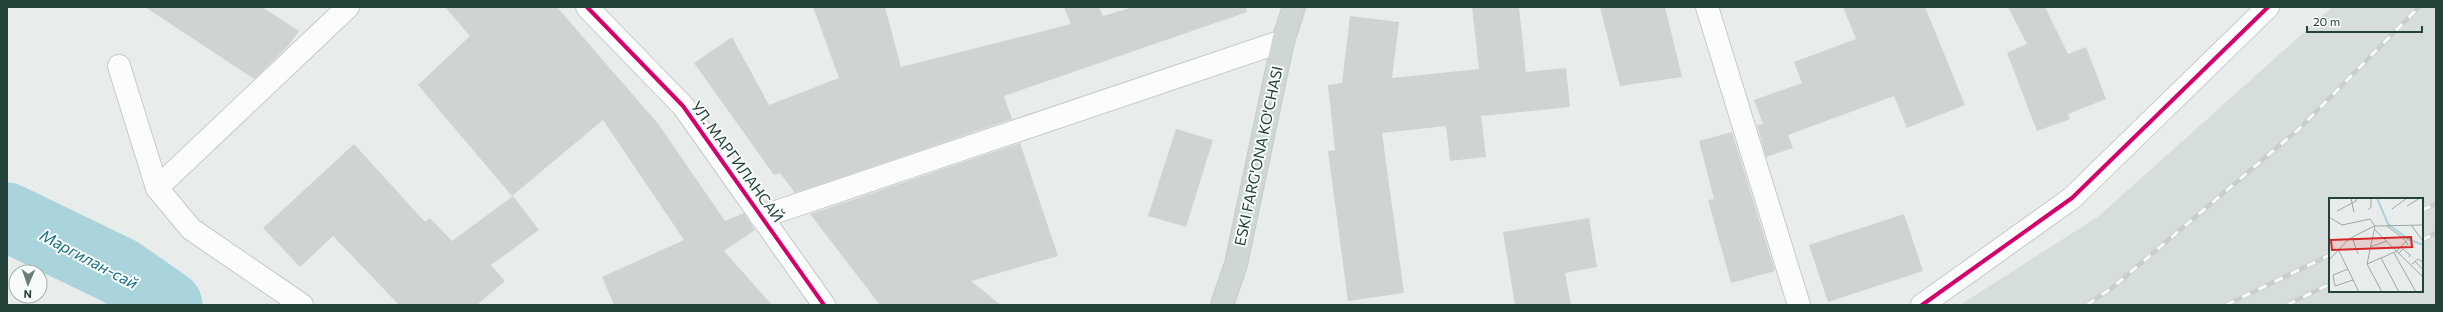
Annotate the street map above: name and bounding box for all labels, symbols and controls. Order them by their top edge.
scale bar [2307,8,2422,34]
text: 20 m [2313,14,2340,28]
street label: ESKI FARG'ONA KO'CHASI [1230,64,1286,247]
street label: УЛ. МАРГИЛАНСАЙ [688,97,788,225]
inset map [2329,198,2423,292]
water label: Маргилан-сай [37,225,141,292]
north arrow [8,264,48,304]
text: N [23,288,32,301]

